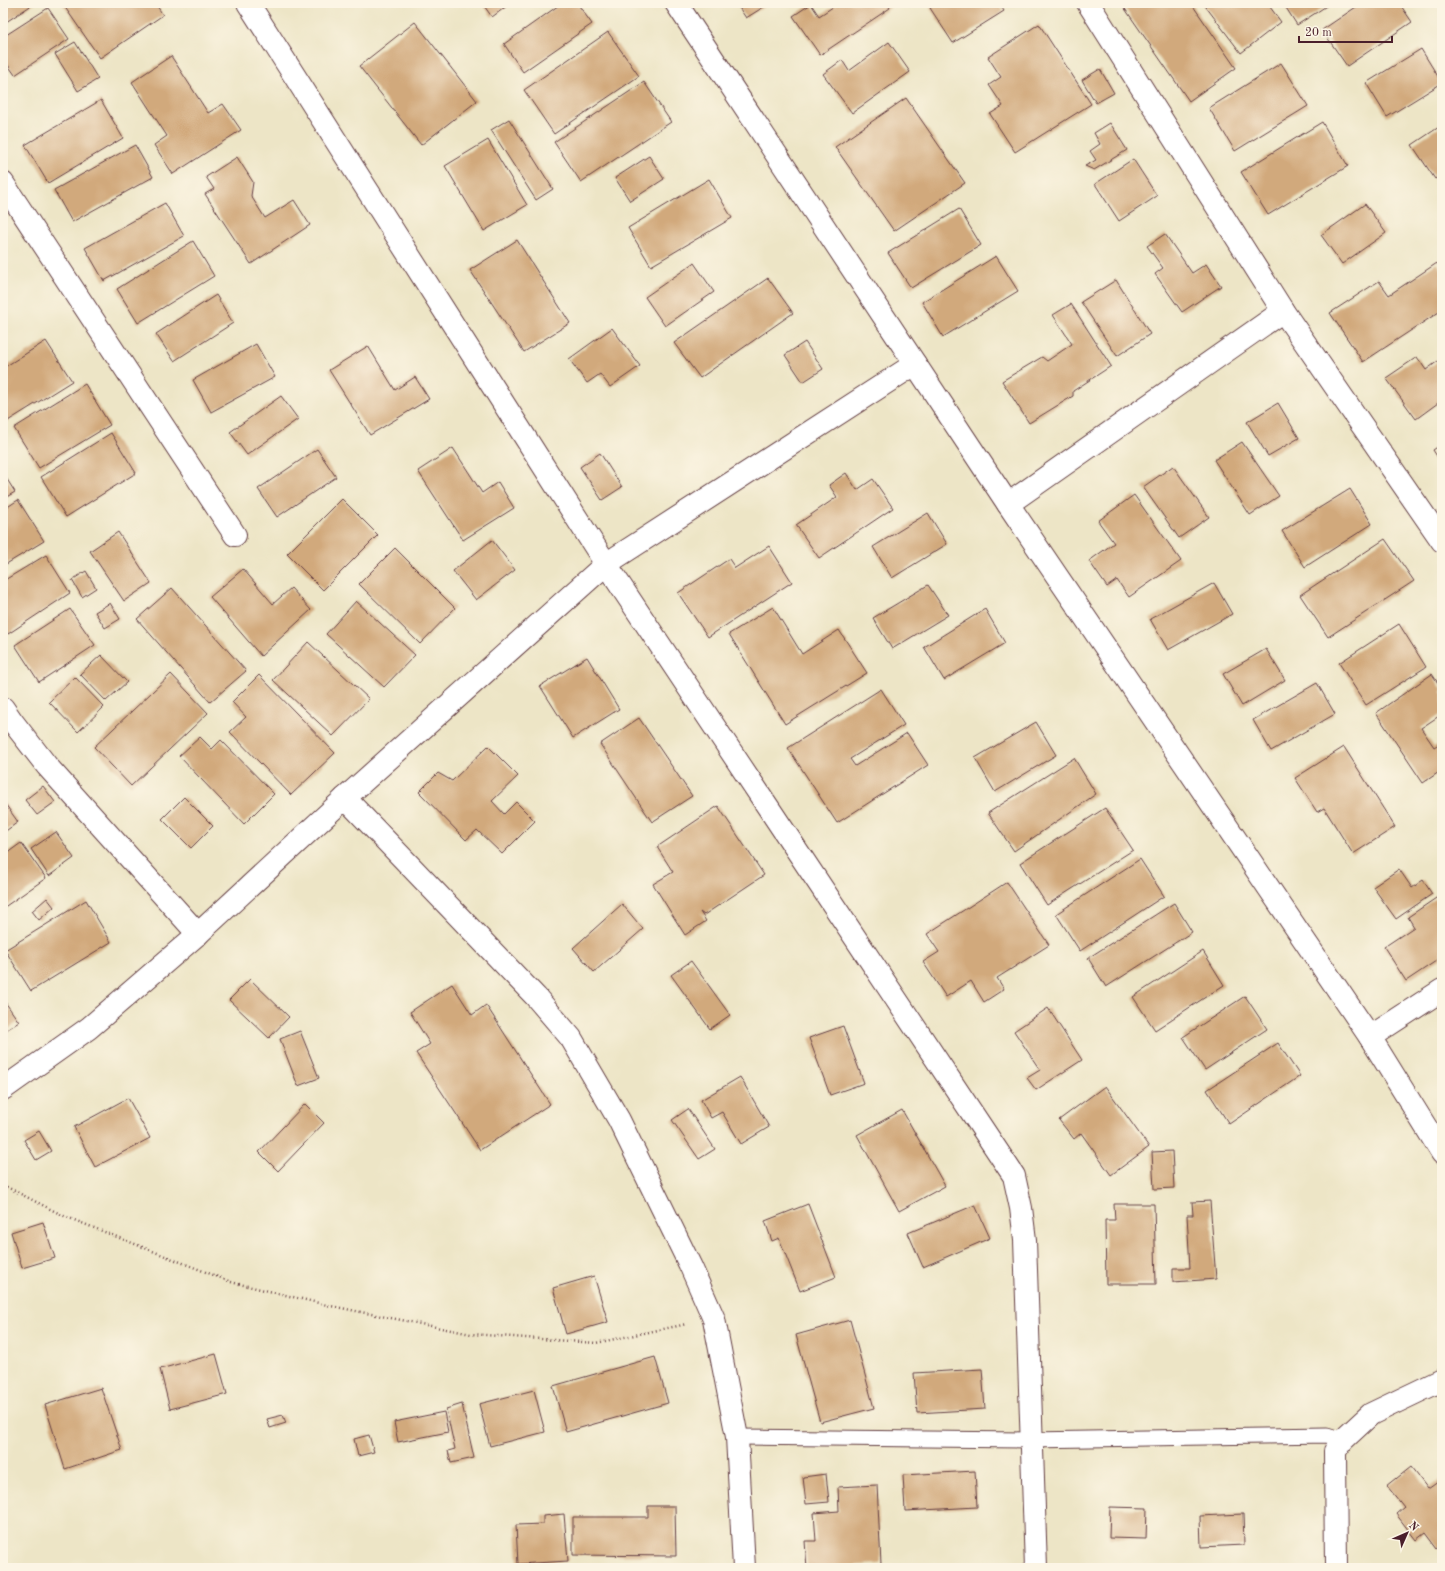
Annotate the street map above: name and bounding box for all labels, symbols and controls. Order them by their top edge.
scale bar [1299,18,1392,44]
text: 20 m [1305,27,1332,39]
north arrow [1387,1513,1427,1553]
text: N [1406,1520,1420,1534]

